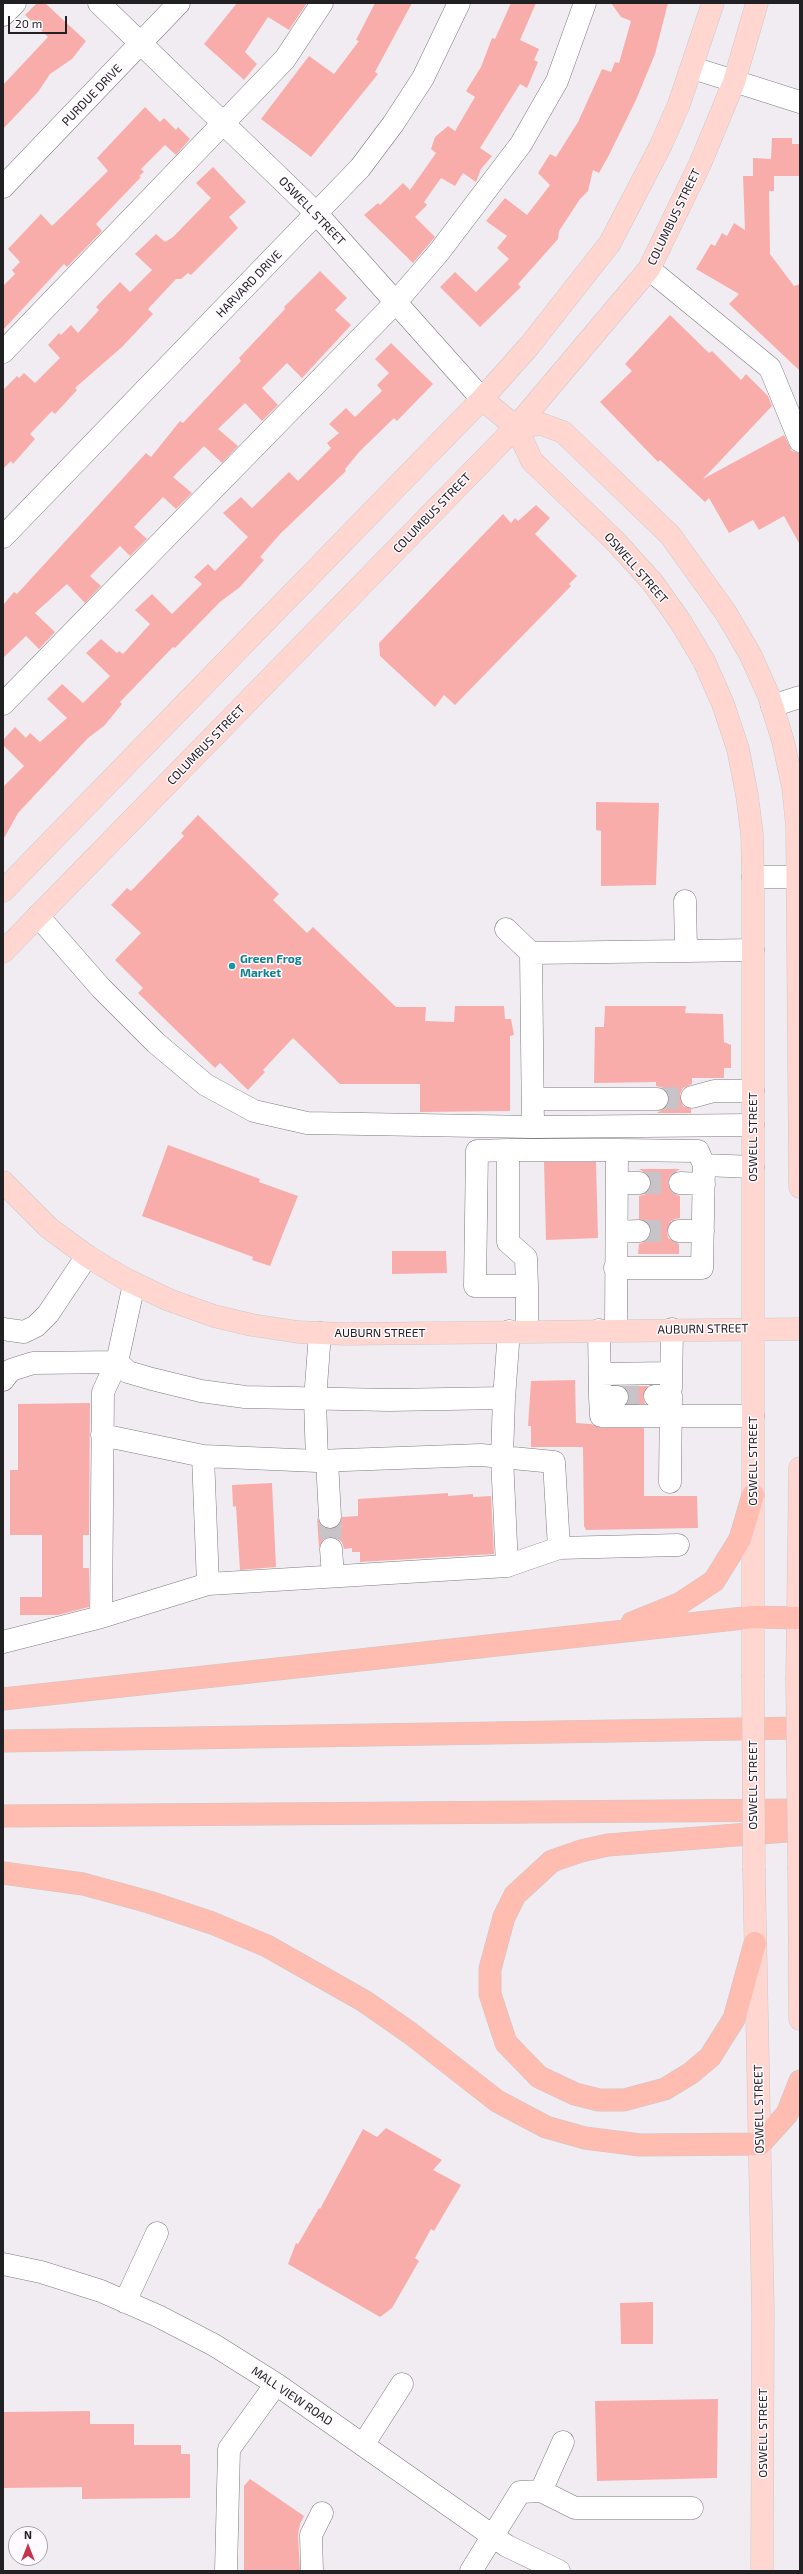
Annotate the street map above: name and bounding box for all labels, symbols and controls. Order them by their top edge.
scale bar [10,8,69,34]
text: 20 m [15,16,42,30]
street label: PURDUE DRIVE [59,61,125,129]
street label: COLUMBUS STREET [644,166,704,268]
street label: OSWELL STREET [276,174,348,248]
street label: HARVARD DRIVE [213,247,285,321]
street label: COLUMBUS STREET [390,470,474,556]
street label: OSWELL STREET [601,530,671,606]
street label: COLUMBUS STREET [164,702,248,788]
place label: Green Frog Market [240,952,302,980]
marker: Green Frog Market [227,961,237,971]
street label: OSWELL STREET [746,1092,760,1182]
street label: AUBURN STREET [657,1321,749,1337]
street label: AUBURN STREET [335,1326,425,1340]
street label: OSWELL STREET [746,1416,760,1506]
street label: OSWELL STREET [746,1740,760,1830]
street label: OSWELL STREET [751,2064,767,2154]
street label: MALL VIEW ROAD [249,2363,335,2429]
street label: OSWELL STREET [756,2388,770,2478]
north arrow [8,2526,48,2566]
text: N [24,2528,32,2541]

